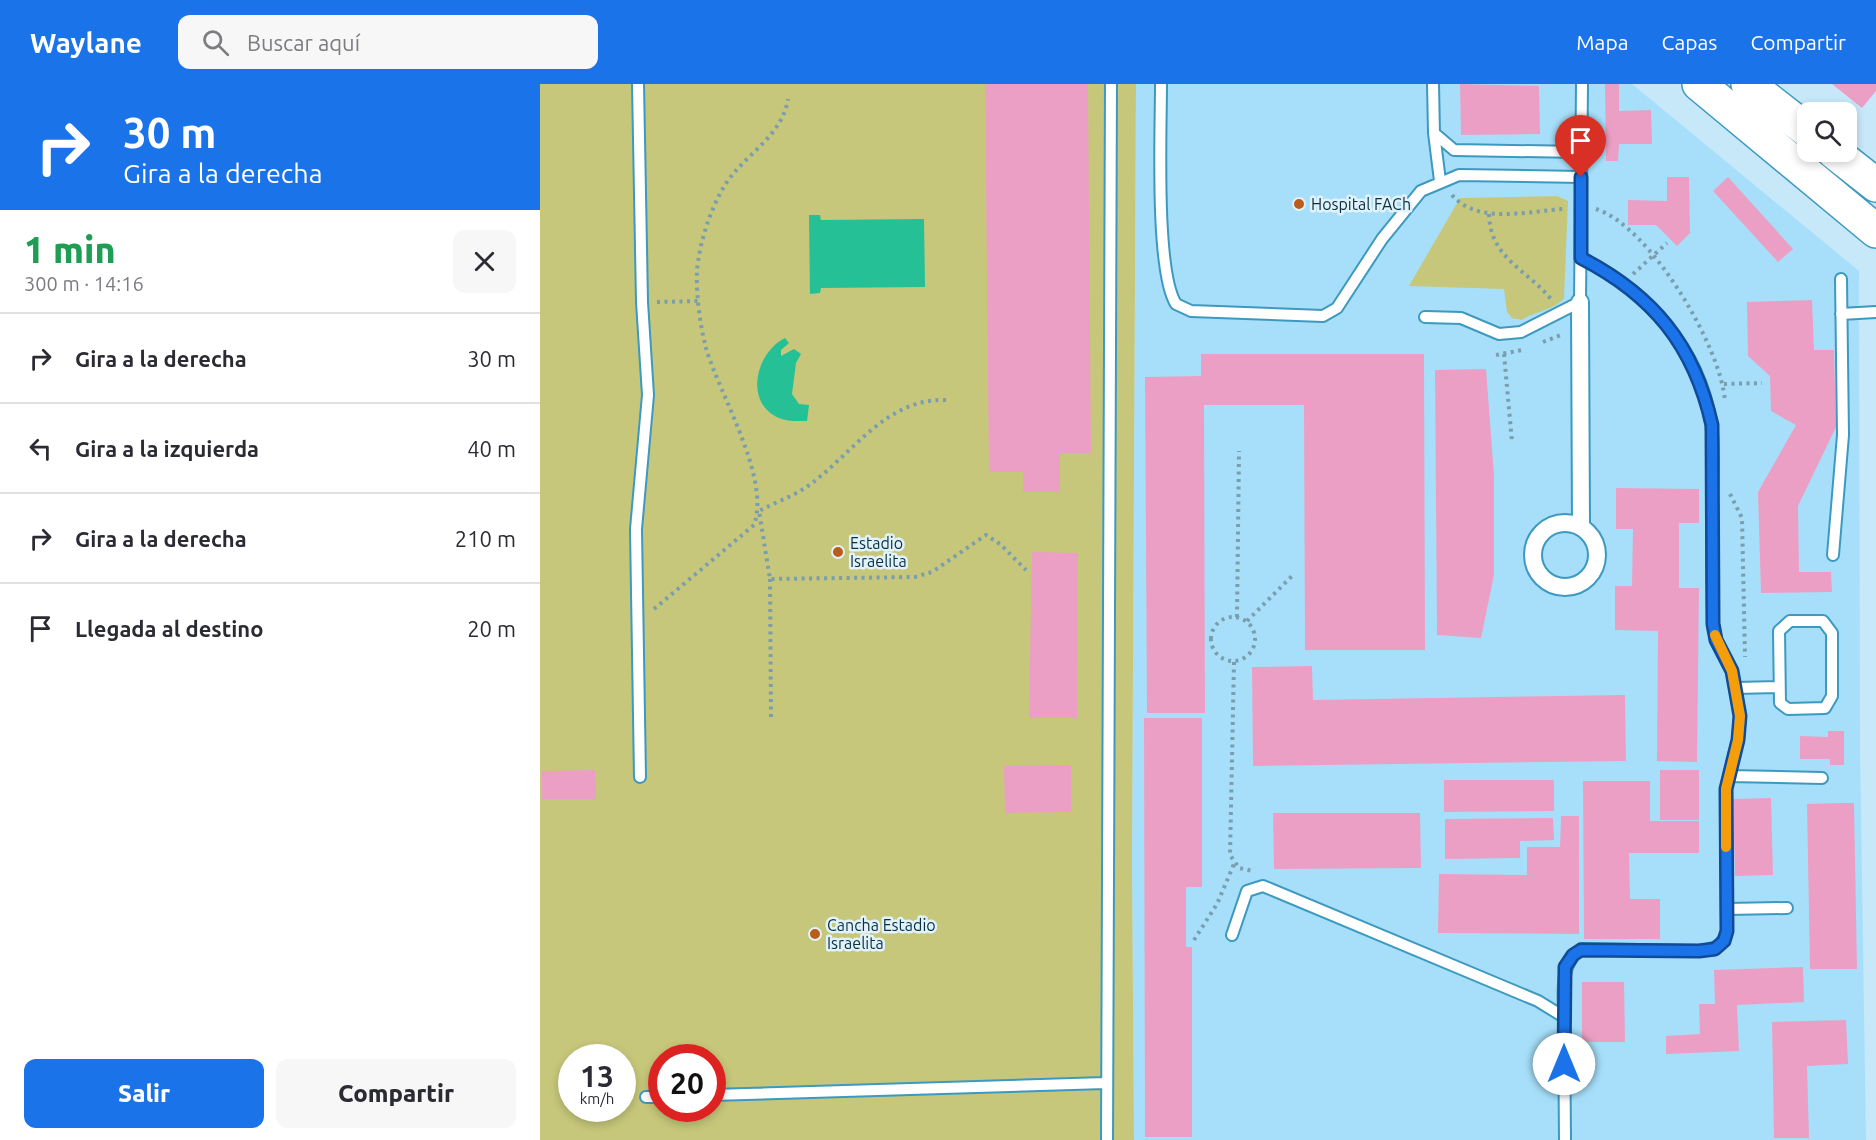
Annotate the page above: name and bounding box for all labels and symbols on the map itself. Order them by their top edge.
pin [1555,115,1606,177]
place label: Hospital FACh [1311,195,1411,213]
marker: Hospital FACh [1292,197,1306,211]
place label: Estadio Israelita [850,534,907,570]
marker: Estadio Israelita [831,545,845,559]
place label: Cancha Estadio Israelita [827,916,936,952]
marker: Cancha Estadio Israelita [808,927,822,941]
position arrow [1532,1032,1596,1096]
speed limit sign: 20 [648,1044,726,1122]

